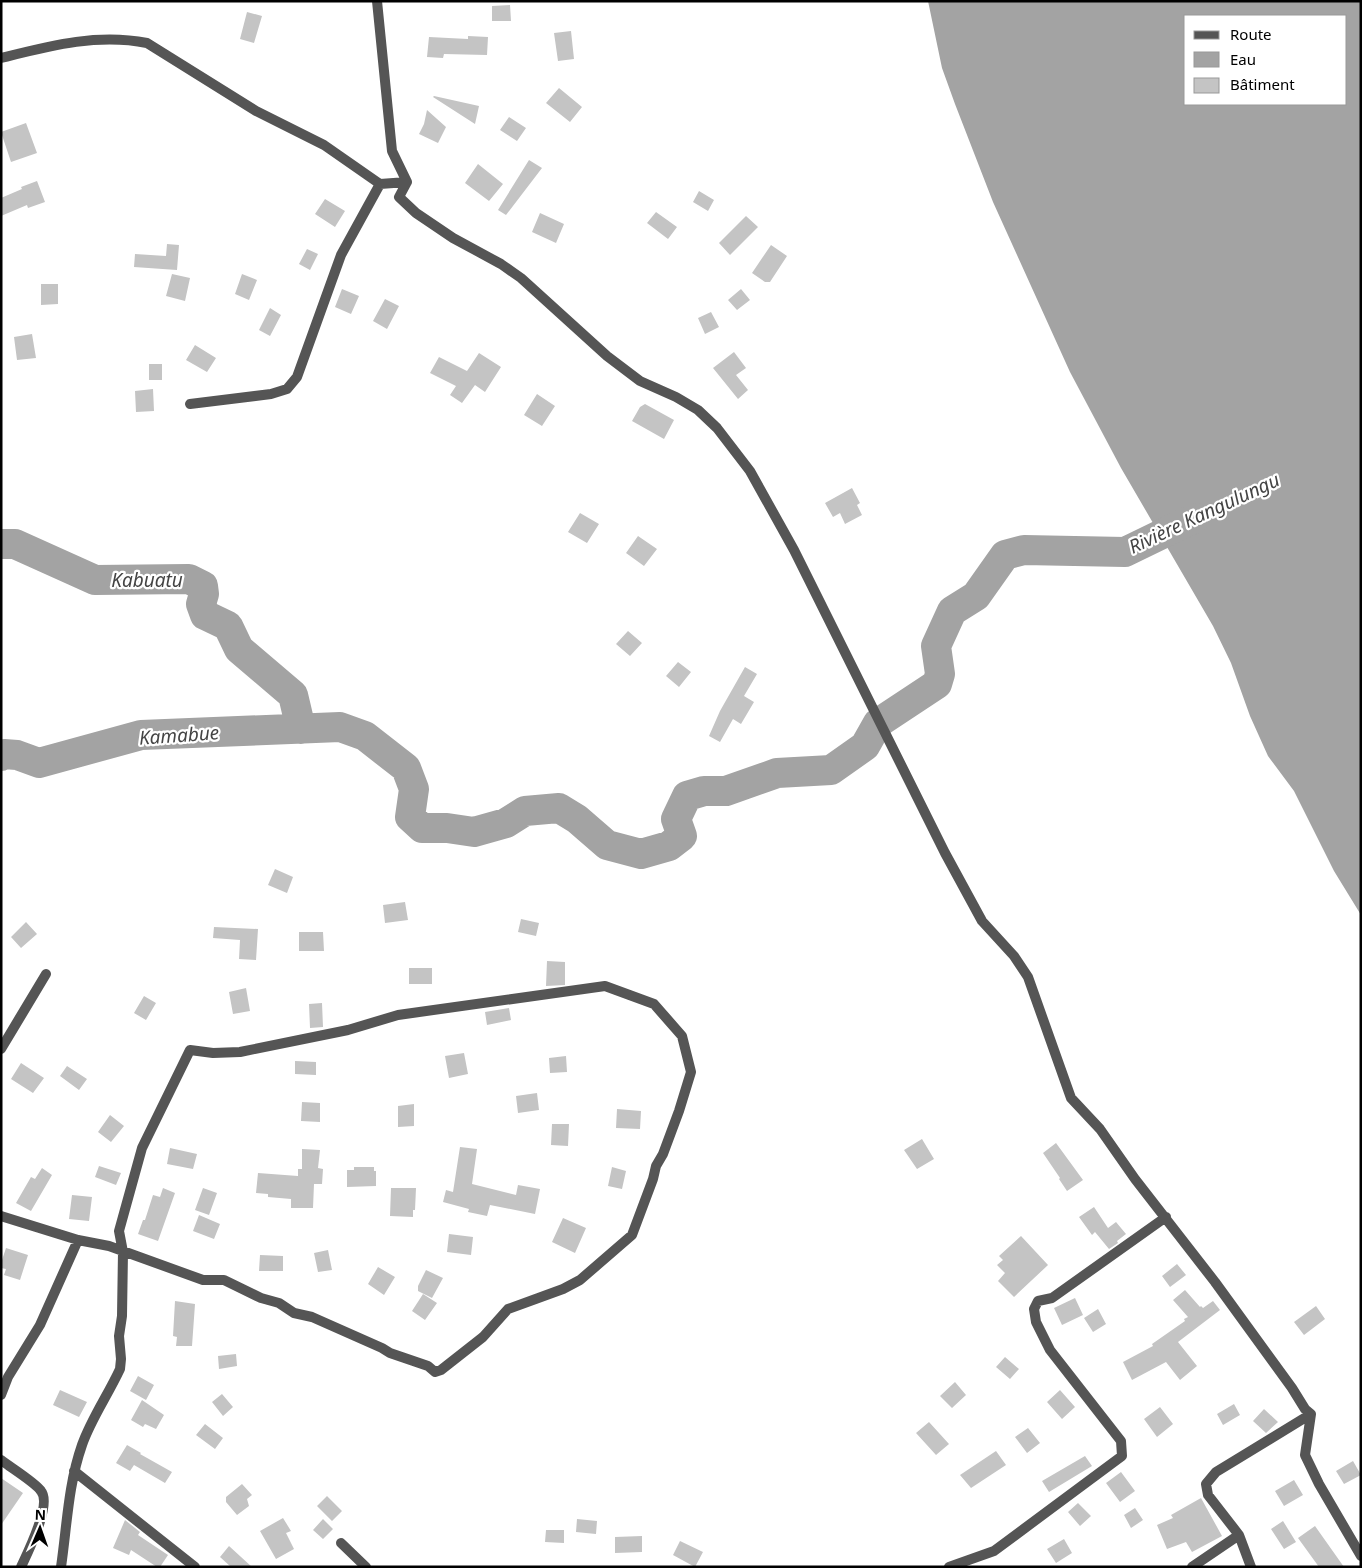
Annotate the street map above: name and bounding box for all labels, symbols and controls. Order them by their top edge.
legend [1184,15,1347,105]
text: Route [1230,24,1272,44]
text: Eau [1230,49,1256,69]
text: Bâtiment [1230,74,1295,94]
water label: Rivière Kangulungu [1124,467,1284,559]
water label: Kabuatu [111,567,183,593]
water label: Kamabue [138,719,220,751]
north arrow [15,1503,65,1553]
text: N [34,1505,46,1524]

